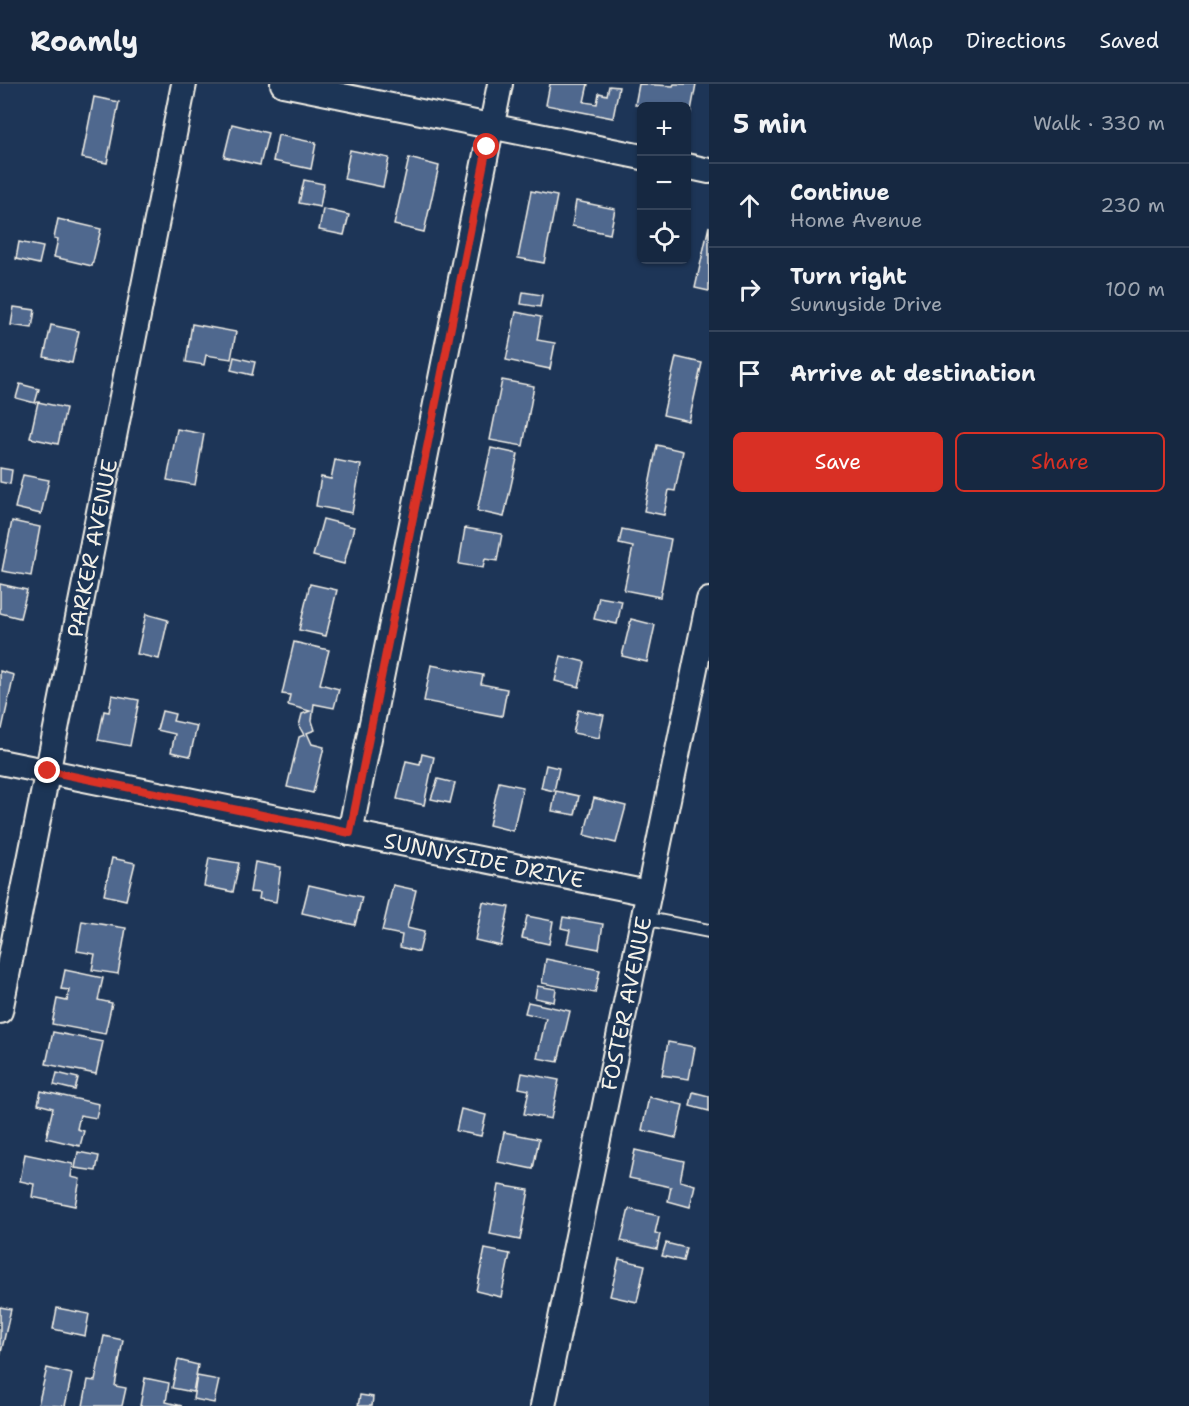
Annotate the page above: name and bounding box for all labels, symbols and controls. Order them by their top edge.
text: Roamly [30,22,138,60]
text: Map [888,27,933,55]
text: Directions [966,27,1066,55]
text: Saved [1099,27,1159,55]
map controls [637,102,691,264]
button: + [637,102,691,156]
text: 5 min [733,106,807,141]
text: Walk · 330 m [1033,110,1165,136]
route start [473,133,499,159]
button: − [637,156,691,210]
text: Continue [790,178,890,207]
icon: ahead [733,189,766,222]
text: 230 m [1100,192,1165,218]
text: Home Avenue [790,207,922,233]
button: locate [637,210,691,264]
text: Turn right [790,262,907,291]
icon: right [733,273,766,306]
text: 100 m [1105,276,1165,302]
text: Sunnyside Drive [790,291,942,317]
icon: arrive [733,357,766,390]
text: Arrive at destination [790,359,1036,388]
button: Save [733,432,943,492]
button: Share [955,432,1165,492]
street label: PARKER AVENUE [61,456,124,640]
route end [34,757,60,783]
street label: SUNNYSIDE DRIVE [381,826,587,895]
street label: FOSTER AVENUE [594,914,658,1093]

